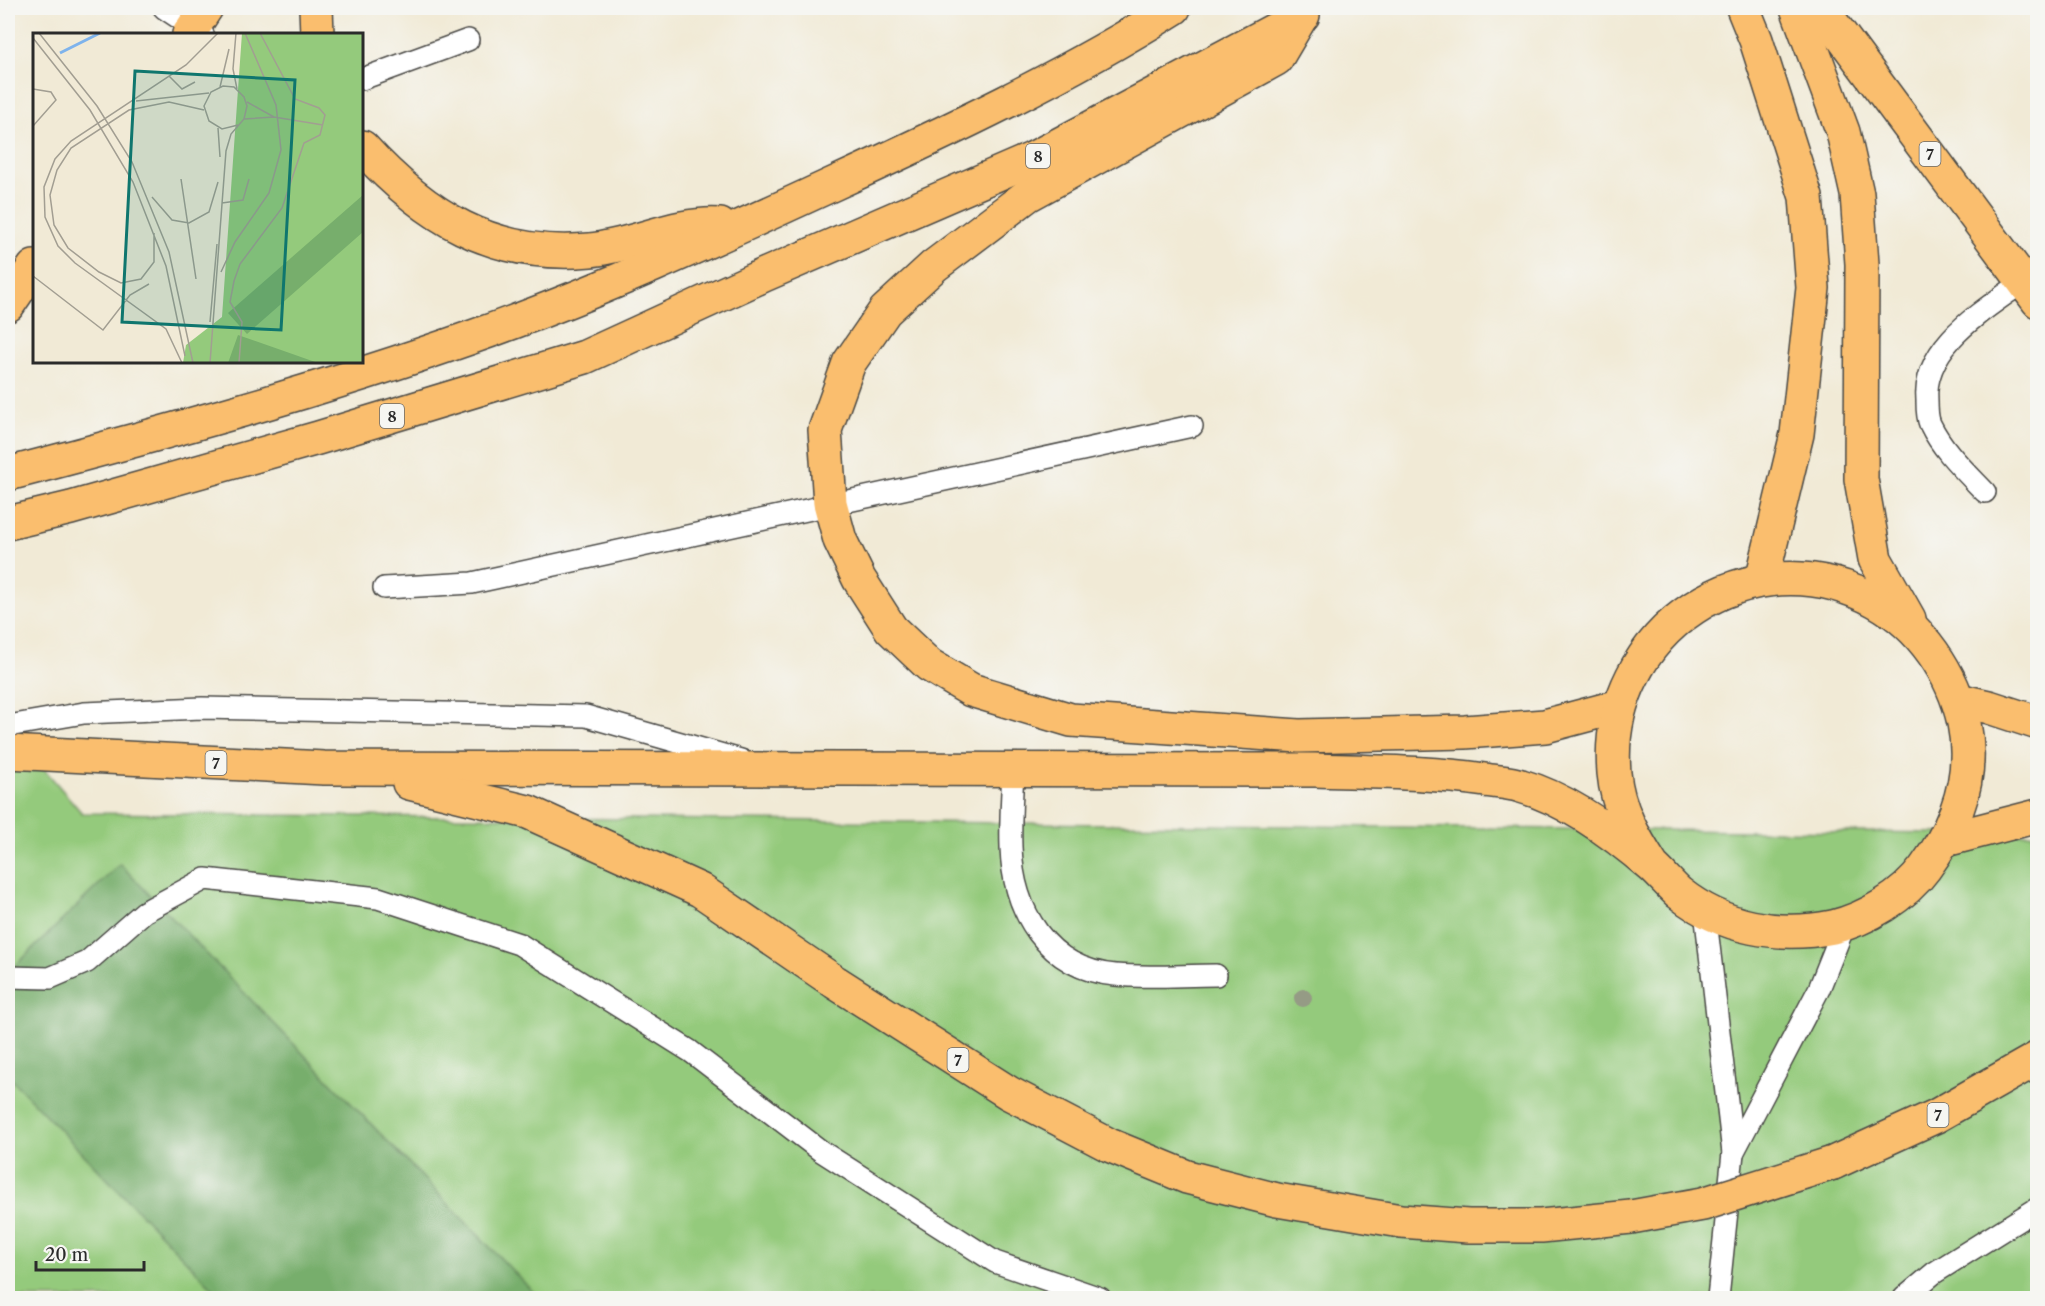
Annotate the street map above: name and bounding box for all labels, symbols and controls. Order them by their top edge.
inset map [33,33,363,363]
road number: 7 [1920,142,1940,166]
road number: 8 [1026,144,1050,168]
road number: 8 [380,404,404,428]
road number: 7 [206,751,226,775]
road number: 7 [948,1048,968,1072]
road number: 7 [1928,1103,1948,1127]
scale bar [36,1234,144,1272]
text: 20 m [45,1244,89,1266]

